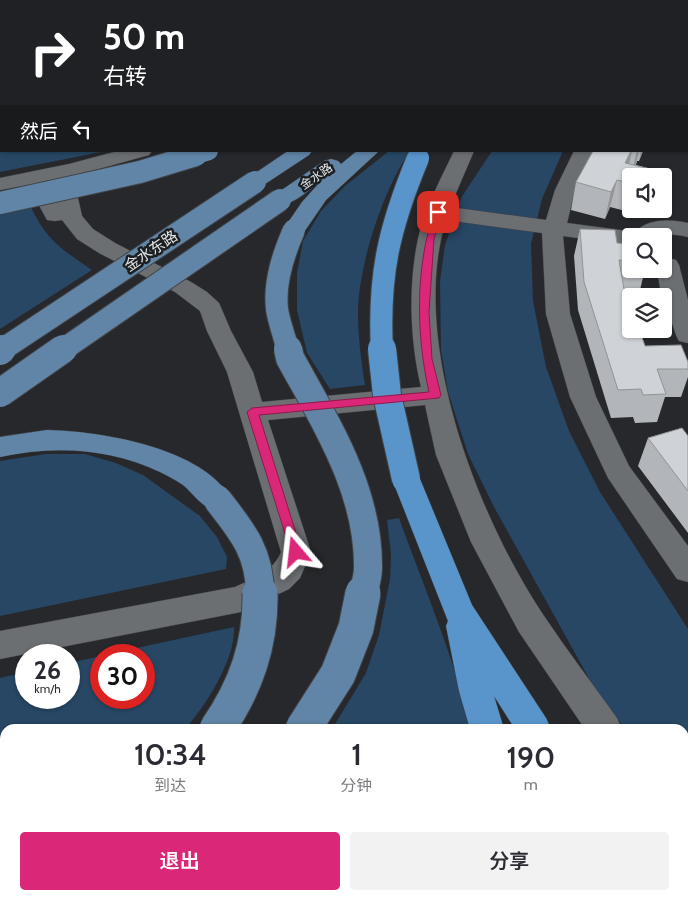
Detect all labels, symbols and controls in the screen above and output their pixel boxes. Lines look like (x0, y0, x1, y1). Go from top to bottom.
text: 50 m (103, 15, 185, 58)
icon: right (20, 20, 85, 85)
text: 右转 (103, 63, 147, 90)
icon: left (68, 115, 96, 143)
text: 然后 (20, 120, 58, 143)
street label: 金水路 (297, 160, 335, 192)
map controls (622, 168, 672, 338)
button: sound (622, 168, 672, 218)
pin (417, 191, 459, 233)
icon: arrive (424, 198, 452, 226)
street label: 金水东路 (121, 227, 181, 275)
button: search (622, 228, 672, 278)
button: layers (622, 288, 672, 338)
position arrow (269, 525, 321, 577)
speed limit sign: 30 (90, 644, 155, 709)
text: 26 (34, 655, 61, 685)
text: km/h (34, 681, 61, 696)
text: 10:34 (134, 736, 207, 773)
text: 1 (351, 736, 362, 773)
text: 190 (506, 739, 555, 776)
text: m (524, 775, 538, 794)
text: 到达 (154, 776, 186, 795)
text: 分钟 (340, 776, 372, 795)
button: 退出 (20, 832, 340, 890)
button: 分享 (350, 832, 669, 890)

